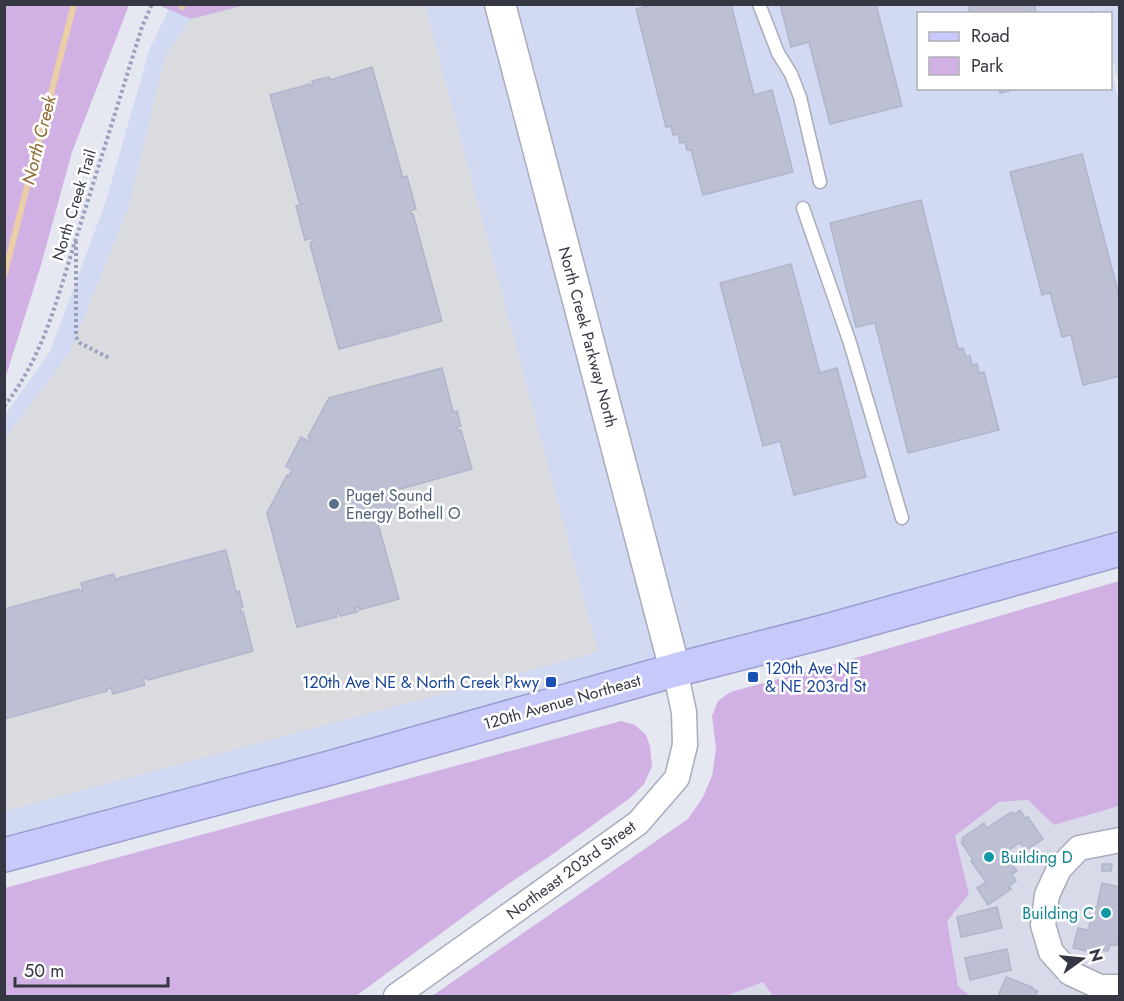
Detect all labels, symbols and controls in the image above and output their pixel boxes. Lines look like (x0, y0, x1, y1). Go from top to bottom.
legend (917, 12, 1112, 90)
text: Road (971, 23, 1010, 49)
text: Park (971, 53, 1003, 79)
water label: North Creek (15, 91, 63, 187)
street label: North Creek Trail (46, 146, 102, 264)
street label: North Creek Parkway North (553, 244, 623, 430)
place label: Puget Sound Energy Bothell O (346, 484, 461, 525)
marker: Puget Sound Energy Bothell O (327, 497, 341, 511)
place label: 120th Ave NE & NE 203rd St (765, 657, 866, 698)
street label: 120th Avenue Northeast (481, 668, 644, 735)
marker: 120th Ave NE & NE 203rd St (746, 670, 760, 684)
place label: 120th Ave NE & North Creek Pkwy (302, 671, 540, 694)
marker: 120th Ave NE & North Creek Pkwy (544, 675, 558, 689)
street label: Northeast 203rd Street (502, 815, 641, 925)
place label: Building D (1001, 846, 1073, 869)
marker: Building D (982, 850, 996, 864)
place label: Building C (1022, 902, 1094, 925)
marker: Building C (1099, 906, 1113, 920)
north arrow (1052, 929, 1112, 989)
text: N (1083, 946, 1109, 964)
scale bar (15, 950, 168, 988)
text: 50 m (24, 958, 64, 984)

